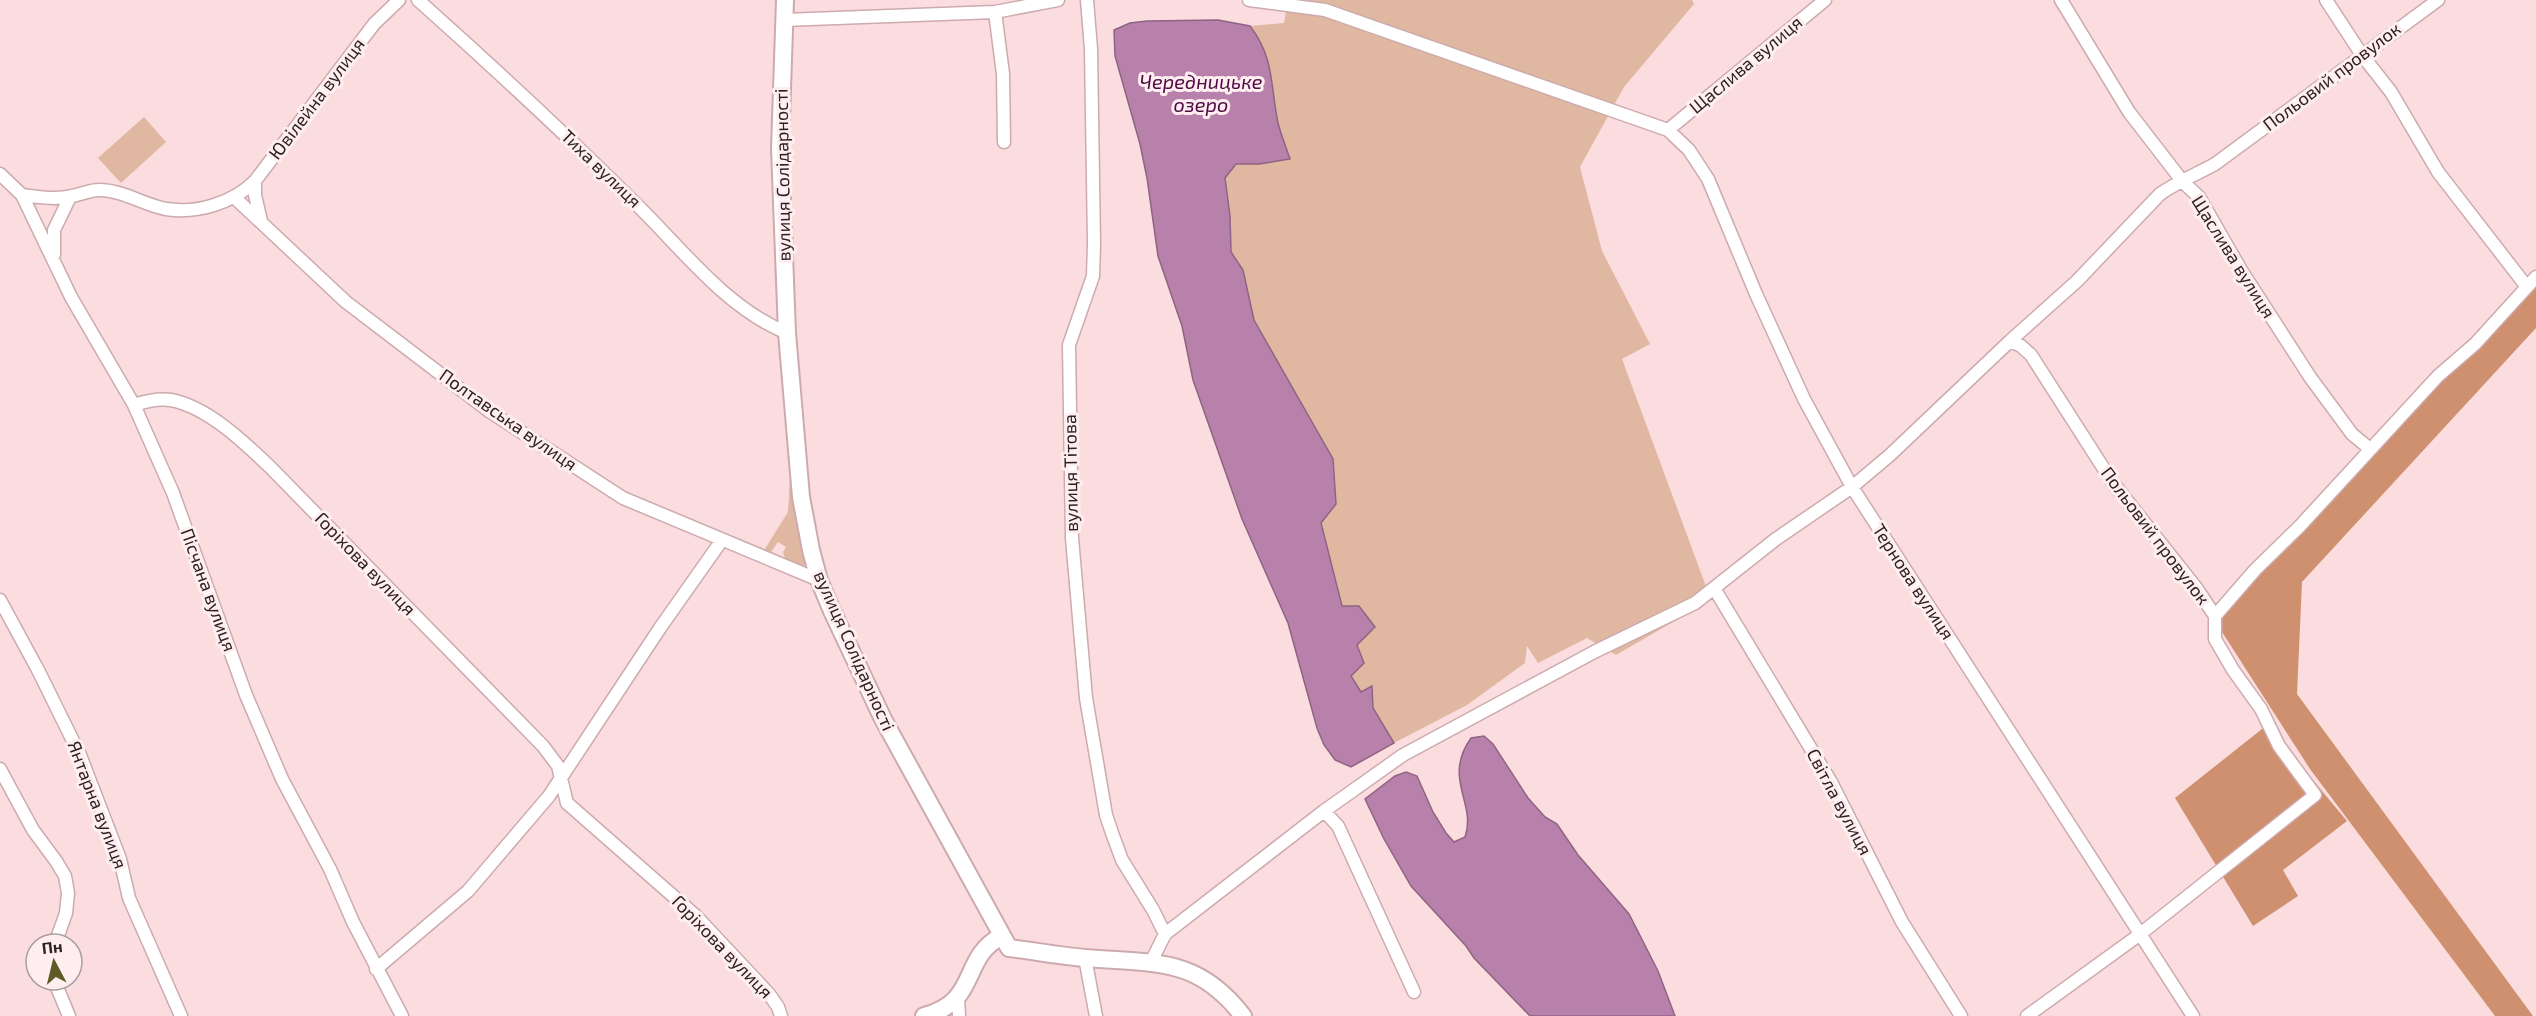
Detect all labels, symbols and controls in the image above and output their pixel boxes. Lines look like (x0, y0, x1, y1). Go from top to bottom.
street label: Щаслива вулиця (1684, 11, 1806, 118)
street label: Польовий провулок (2258, 17, 2405, 135)
street label: Ювілейна вулиця (263, 33, 369, 163)
water label: Чередницьке озеро (1139, 69, 1263, 116)
street label: вулиця Солідарності (769, 88, 795, 262)
street label: Тиха вулиця (557, 125, 646, 212)
street label: Щаслива вулиця (2187, 191, 2280, 322)
street label: Полтавська вулиця (436, 363, 582, 475)
street label: вулиця Тітова (1058, 414, 1082, 532)
street label: Польовий провулок (2097, 462, 2215, 609)
street label: Горіхова вулиця (311, 507, 421, 620)
street label: Тернова вулиця (1868, 520, 1959, 643)
street label: Пісчана вулиця (176, 525, 241, 654)
street label: вулиця Солідарності (810, 567, 900, 734)
street label: Янтарна вулиця (63, 738, 132, 872)
street label: Світла вулиця (1803, 744, 1877, 859)
street label: Горіхова вулиця (668, 890, 778, 1003)
north arrow (24, 932, 84, 992)
text: Пн (41, 936, 64, 957)

